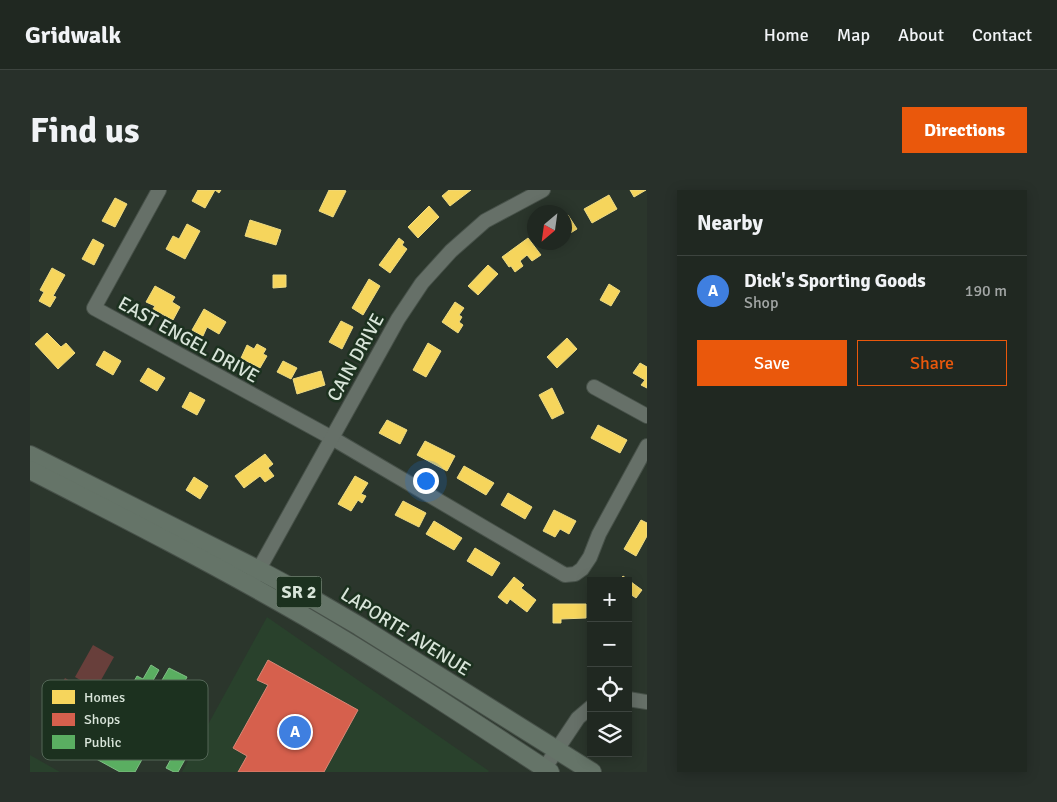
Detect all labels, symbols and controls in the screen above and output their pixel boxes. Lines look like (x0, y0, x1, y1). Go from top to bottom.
text: Gridwalk (25, 20, 121, 50)
text: Home (764, 24, 809, 46)
text: Map (837, 24, 870, 46)
text: About (898, 24, 944, 46)
text: Contact (972, 24, 1032, 46)
button: Directions (902, 107, 1027, 153)
text: Find us (30, 109, 140, 152)
north arrow (527, 205, 572, 250)
text: Nearby (697, 210, 763, 236)
text: Dick's Sporting Goods (744, 269, 926, 293)
text: A (708, 281, 718, 301)
text: 190 m (965, 281, 1007, 301)
street label: EAST ENGEL DRIVE (114, 291, 263, 389)
text: Shop (744, 293, 778, 313)
street label: CAIN DRIVE (322, 309, 390, 406)
button: Save (697, 340, 847, 386)
button: Share (857, 340, 1007, 386)
your location (413, 468, 439, 494)
road number: SR 2 (276, 577, 322, 608)
map controls (587, 577, 632, 757)
button: + (587, 577, 632, 622)
street label: LAPORTE AVENUE (336, 582, 475, 681)
button: − (587, 622, 632, 667)
button: locate (587, 667, 632, 712)
legend (42, 680, 208, 760)
text: Homes (84, 689, 125, 706)
text: Shops (84, 711, 120, 728)
button: layers (587, 712, 632, 757)
pin: A (279, 713, 311, 751)
text: Public (84, 734, 122, 751)

